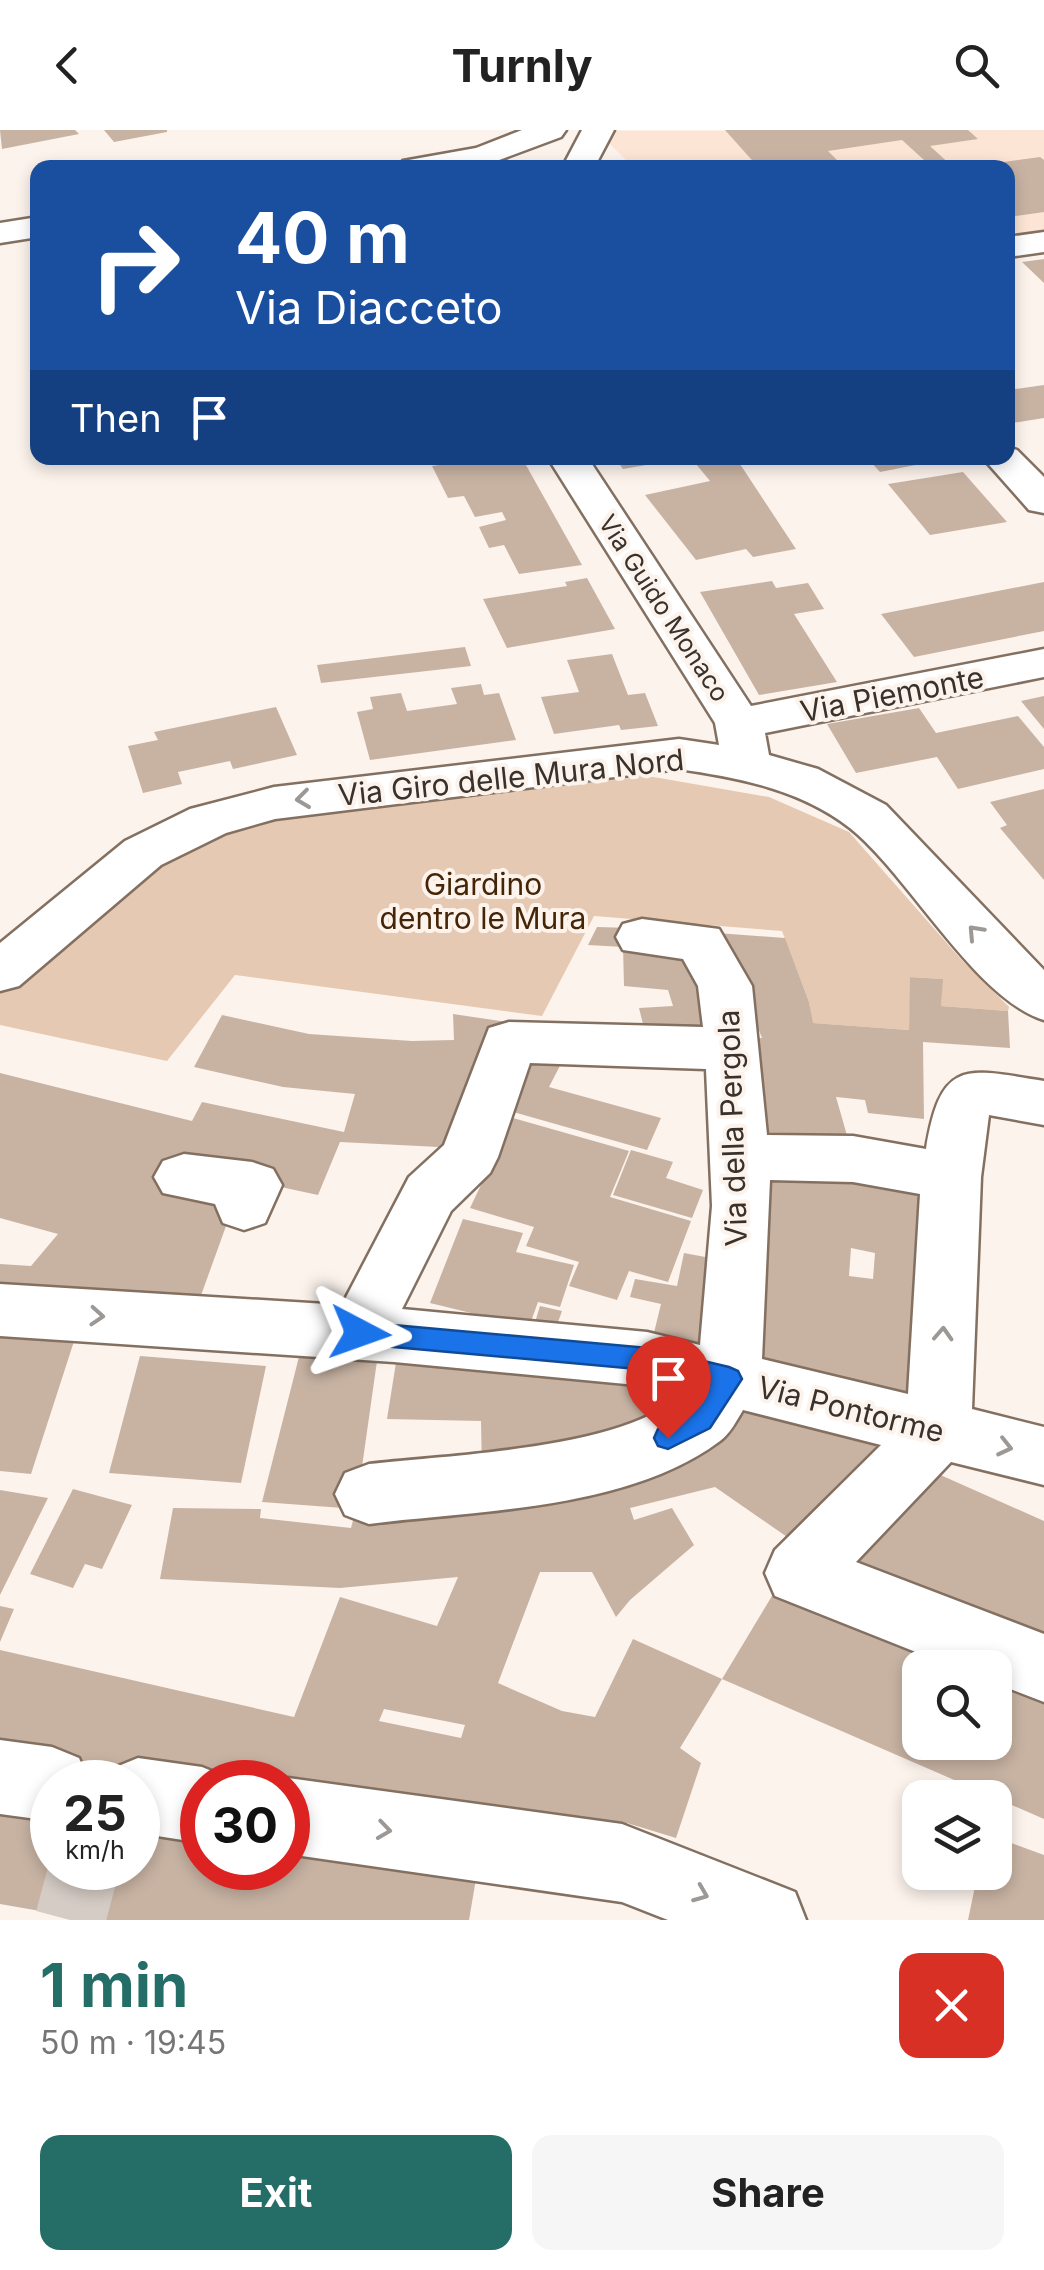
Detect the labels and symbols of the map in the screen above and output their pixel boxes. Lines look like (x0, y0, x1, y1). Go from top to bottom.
street label: Via Guido Monaco (592, 509, 736, 707)
street label: Via Piemonte (797, 659, 987, 729)
street label: Via Giro delle Mura Nord (336, 741, 686, 813)
one-way arrow (294, 788, 310, 809)
park label: Giardino dentro le Mura (380, 866, 586, 936)
one-way arrow (969, 925, 987, 944)
street label: Via della Pergola (710, 1009, 754, 1247)
position arrow (308, 1281, 412, 1385)
one-way arrow (90, 1305, 106, 1326)
one-way arrow (932, 1325, 953, 1341)
pin (626, 1336, 711, 1439)
street label: Via Pontorme (754, 1368, 948, 1450)
one-way arrow (996, 1435, 1013, 1456)
speed limit sign: 30 (180, 1760, 310, 1890)
one-way arrow (376, 1818, 392, 1839)
one-way arrow (691, 1882, 709, 1902)

